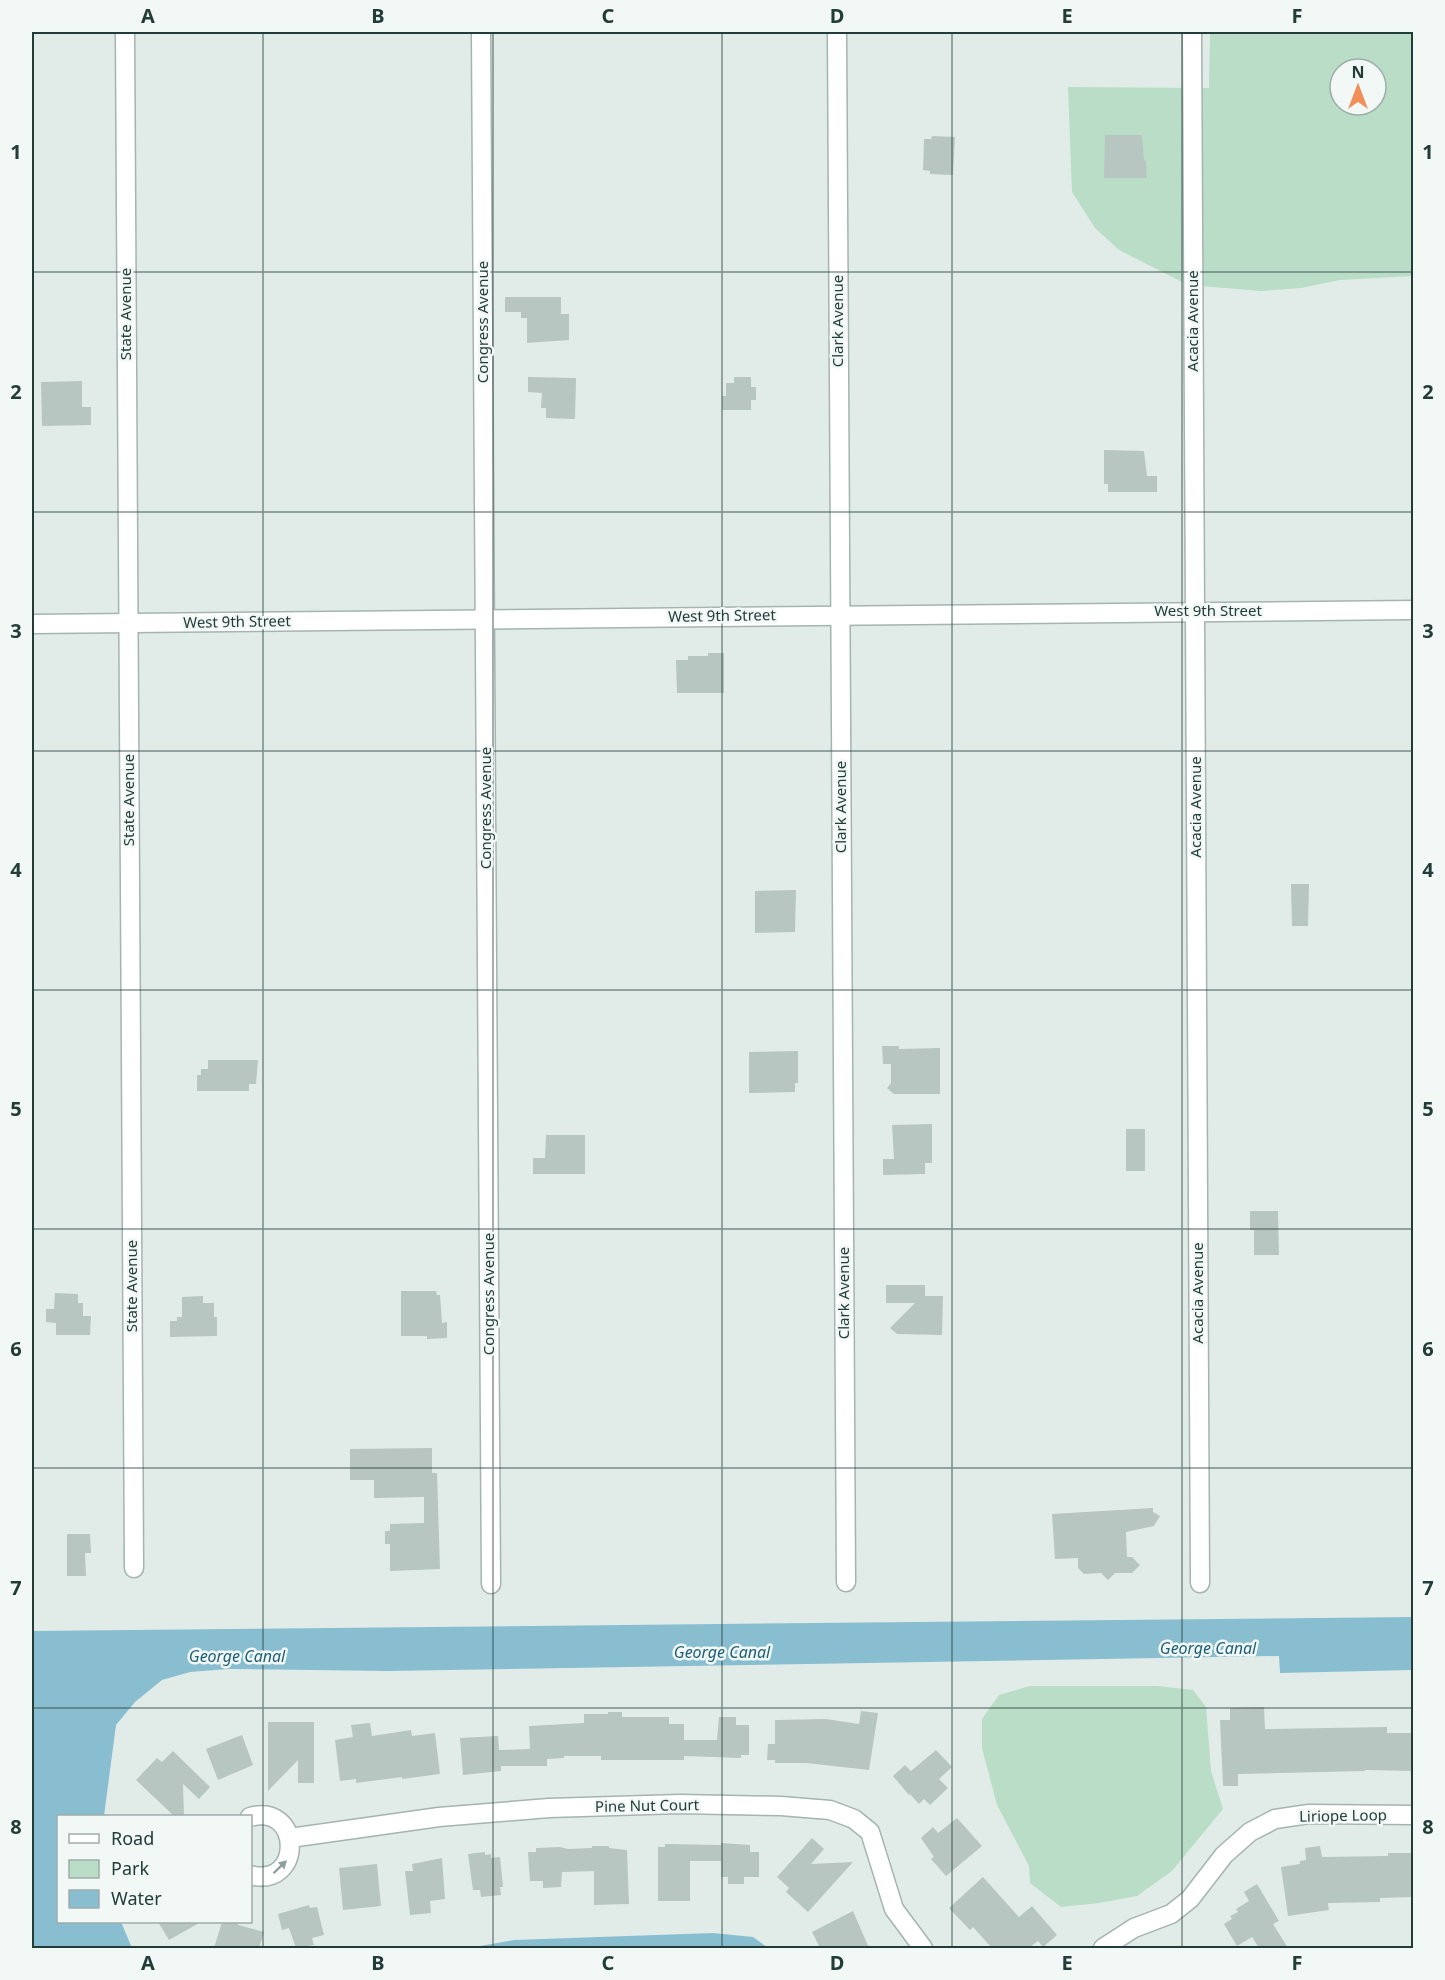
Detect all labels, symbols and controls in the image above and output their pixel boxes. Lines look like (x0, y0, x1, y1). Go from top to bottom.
text: A (141, 2, 155, 29)
text: B (371, 2, 385, 29)
text: C (602, 2, 615, 29)
text: D (830, 2, 844, 29)
text: E (1061, 2, 1073, 29)
text: F (1292, 2, 1302, 29)
north arrow (1328, 57, 1388, 117)
text: N (1351, 61, 1365, 83)
text: 1 (10, 138, 22, 165)
text: 1 (1422, 138, 1434, 165)
street label: Congress Avenue (472, 261, 492, 383)
street label: State Avenue (115, 268, 135, 360)
street label: Acacia Avenue (1182, 270, 1202, 372)
street label: Clark Avenue (827, 275, 847, 367)
text: 2 (10, 378, 22, 405)
text: 2 (1422, 378, 1434, 405)
street label: West 9th Street (1154, 600, 1262, 620)
street label: West 9th Street (668, 604, 777, 626)
street label: West 9th Street (183, 610, 292, 632)
text: 3 (10, 617, 22, 644)
text: 3 (1422, 617, 1434, 644)
street label: Congress Avenue (475, 747, 495, 869)
street label: State Avenue (118, 754, 138, 846)
street label: Acacia Avenue (1185, 756, 1205, 858)
street label: Clark Avenue (830, 761, 850, 853)
text: 4 (10, 856, 22, 883)
text: 4 (1422, 856, 1434, 883)
text: 5 (10, 1095, 22, 1122)
text: 5 (1422, 1095, 1434, 1122)
street label: Congress Avenue (478, 1233, 498, 1355)
street label: State Avenue (121, 1240, 141, 1332)
street label: Acacia Avenue (1187, 1242, 1207, 1344)
street label: Clark Avenue (833, 1247, 853, 1339)
text: 6 (10, 1335, 22, 1362)
text: 6 (1422, 1335, 1434, 1362)
text: 7 (10, 1574, 22, 1601)
text: 7 (1422, 1574, 1434, 1601)
water label: George Canal (1160, 1637, 1257, 1659)
water label: George Canal (674, 1641, 771, 1663)
water label: George Canal (189, 1645, 286, 1667)
street label: Pine Nut Court (595, 1794, 700, 1816)
street label: Liriope Loop (1299, 1804, 1387, 1826)
text: 8 (10, 1813, 22, 1840)
text: 8 (1422, 1813, 1434, 1840)
legend (57, 1815, 252, 1923)
text: Road (111, 1826, 154, 1850)
text: Park (111, 1856, 149, 1880)
one-way arrow (273, 1860, 287, 1874)
text: Water (111, 1886, 162, 1910)
text: A (141, 1949, 155, 1976)
text: B (371, 1949, 385, 1976)
text: C (602, 1949, 615, 1976)
text: D (830, 1949, 844, 1976)
text: E (1061, 1949, 1073, 1976)
text: F (1292, 1949, 1302, 1976)

